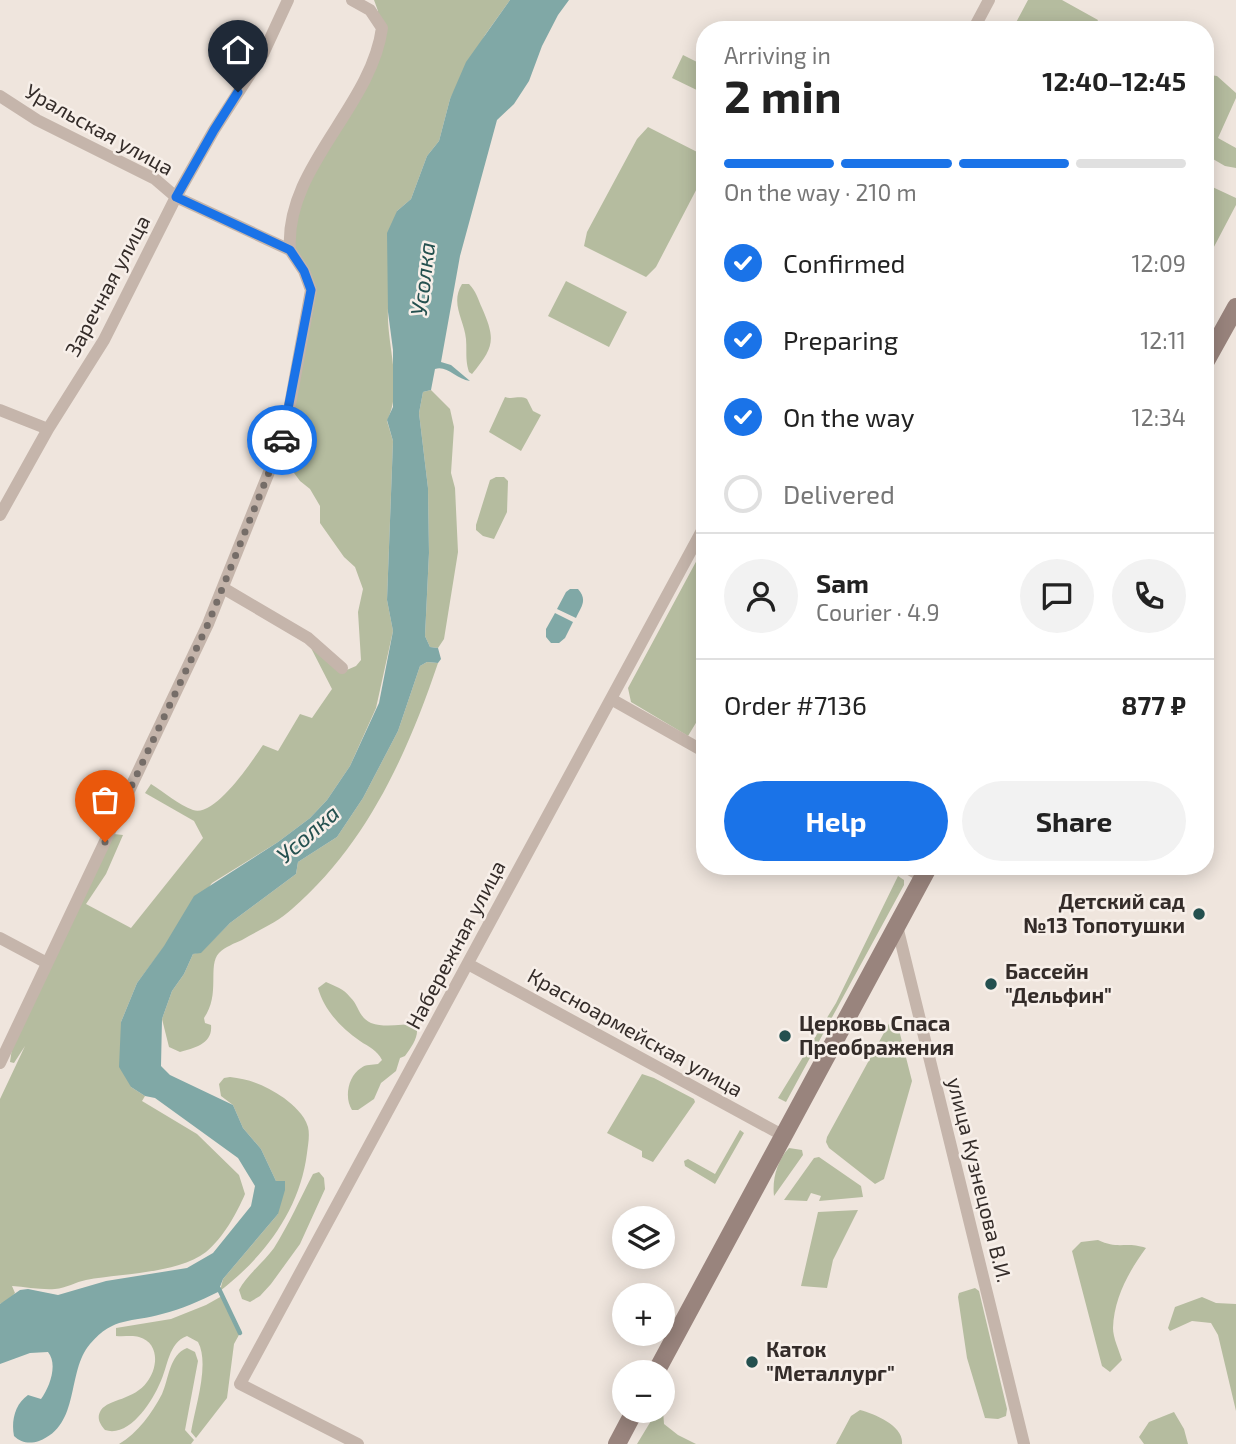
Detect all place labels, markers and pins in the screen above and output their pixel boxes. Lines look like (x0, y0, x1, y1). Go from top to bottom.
pin (208, 20, 268, 92)
pin (75, 770, 135, 842)
place label: Детский сад №13 Топотушки (1023, 888, 1185, 937)
marker: Детский сад №13 Топотушки (1191, 906, 1207, 922)
place label: Бассейн "Дельфин" (1005, 958, 1112, 1007)
marker: Бассейн "Дельфин" (983, 976, 999, 992)
place label: Церковь Спаса Преображения (799, 1010, 954, 1059)
marker: Церковь Спаса Преображения (777, 1028, 793, 1044)
place label: Каток "Металлург" (766, 1336, 895, 1385)
marker: Каток "Металлург" (744, 1354, 760, 1370)

